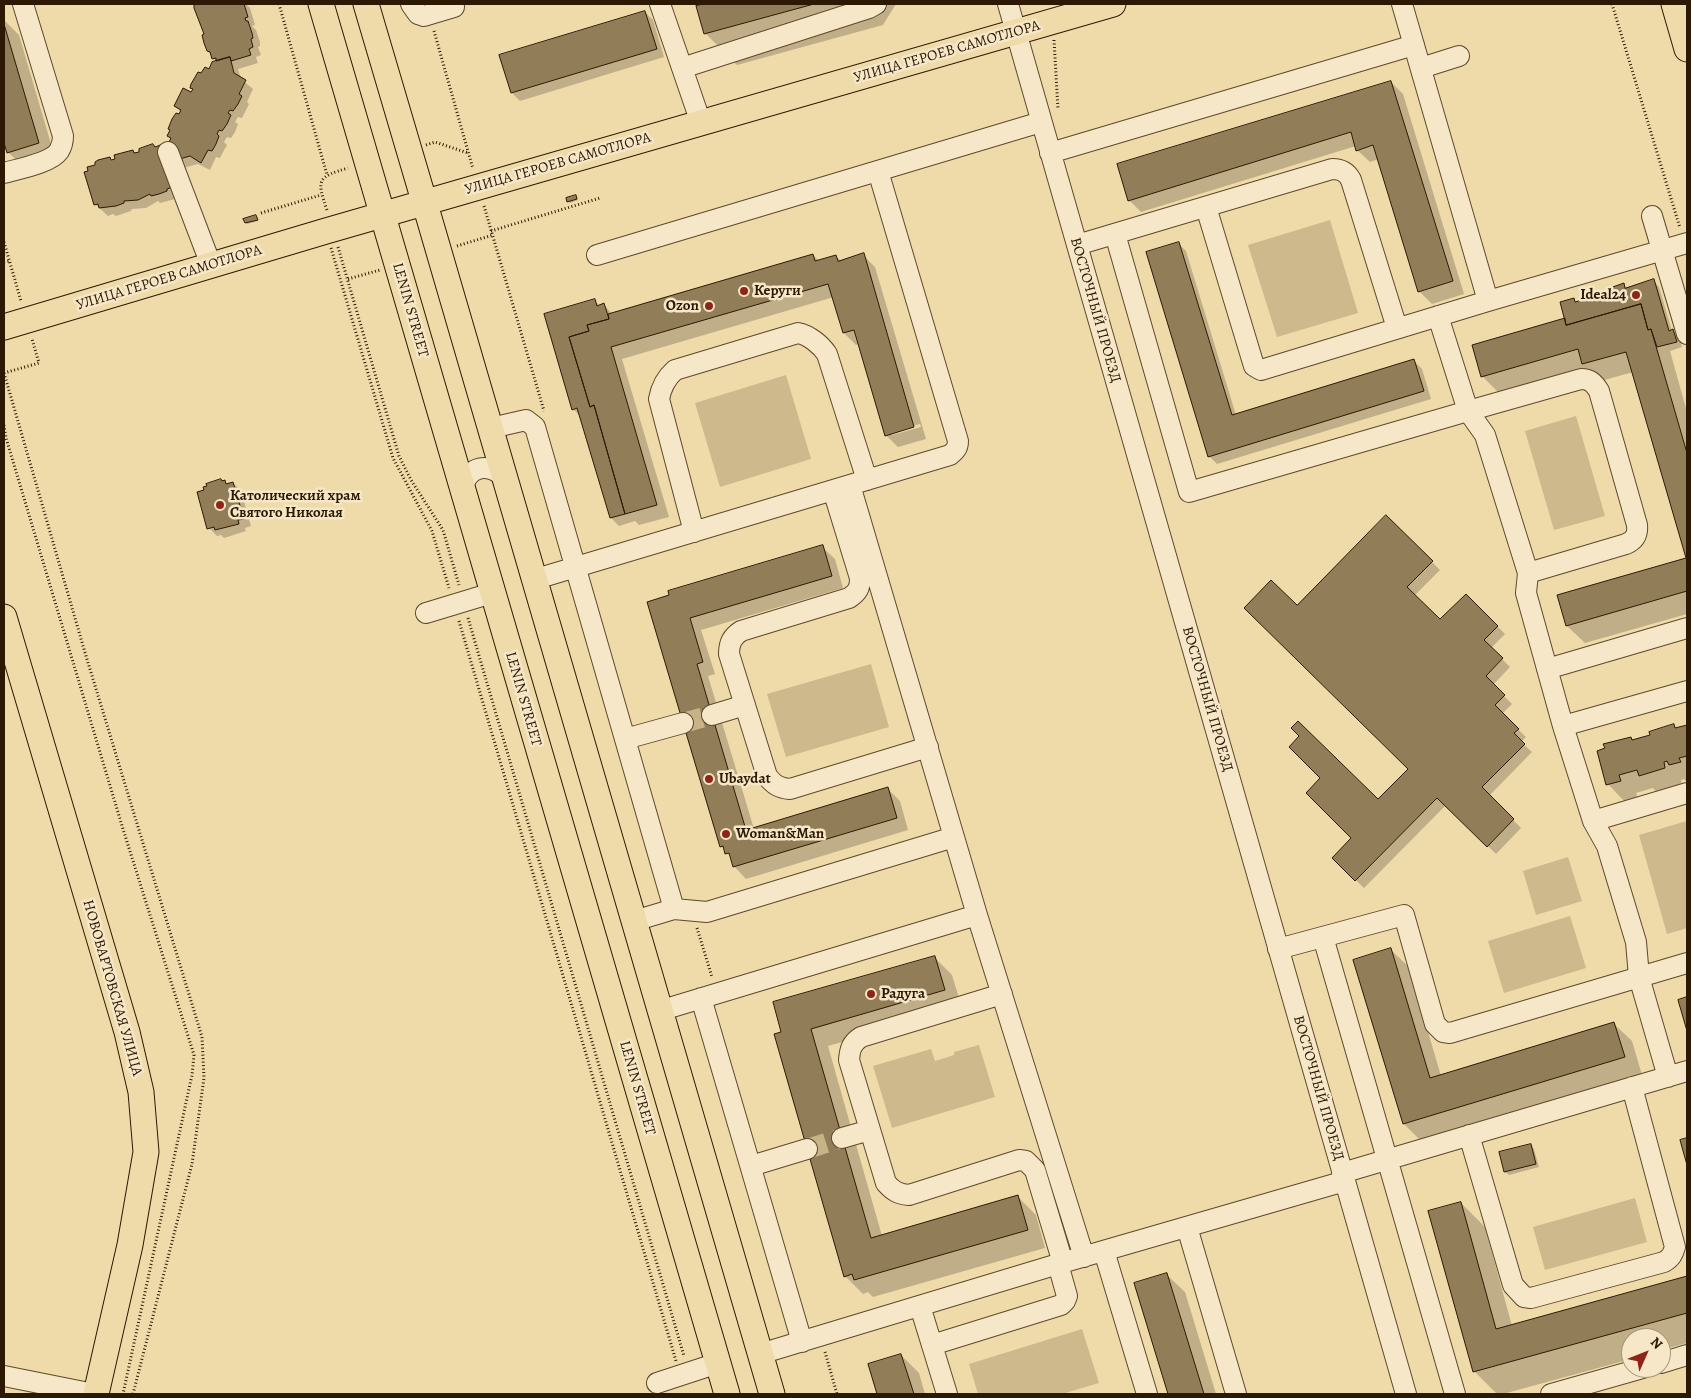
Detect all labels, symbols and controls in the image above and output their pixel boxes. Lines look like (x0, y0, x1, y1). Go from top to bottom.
street label: УЛИЦА ГЕРОЕВ САМОТЛОРА (852, 17, 1042, 87)
street label: УЛИЦА ГЕРОЕВ САМОТЛОРА (463, 129, 653, 199)
street label: ВОСТОЧНЫЙ ПРОЕЗД (1066, 235, 1124, 385)
street label: УЛИЦА ГЕРОЕВ САМОТЛОРА (74, 241, 264, 315)
street label: LENIN STREET (388, 261, 432, 359)
place label: Керуги (754, 282, 801, 300)
marker: Керуги (738, 285, 750, 297)
place label: Ideal24 (1580, 286, 1626, 304)
marker: Ideal24 (1630, 289, 1642, 301)
place label: Ozon (666, 297, 699, 315)
marker: Ozon (703, 300, 715, 312)
place label: Католический храм Святого Николая (230, 487, 361, 522)
marker: Католический храм Святого Николая (214, 499, 226, 511)
street label: ВОСТОЧНЫЙ ПРОЕЗД (1178, 624, 1236, 774)
street label: LENIN STREET (501, 650, 545, 748)
place label: Ubaydat (719, 770, 771, 788)
marker: Ubaydat (703, 773, 715, 785)
place label: Woman&Man (736, 825, 824, 843)
marker: Woman&Man (720, 828, 732, 840)
street label: НОВОВАРТОВСКАЯ УЛИЦА (78, 898, 146, 1078)
place label: Радуга (881, 985, 925, 1003)
marker: Радуга (865, 988, 877, 1000)
street label: ВОСТОЧНЫЙ ПРОЕЗД (1289, 1013, 1347, 1163)
street label: LENIN STREET (615, 1039, 659, 1137)
north arrow (1621, 1328, 1671, 1378)
text: N (1646, 1333, 1667, 1353)

